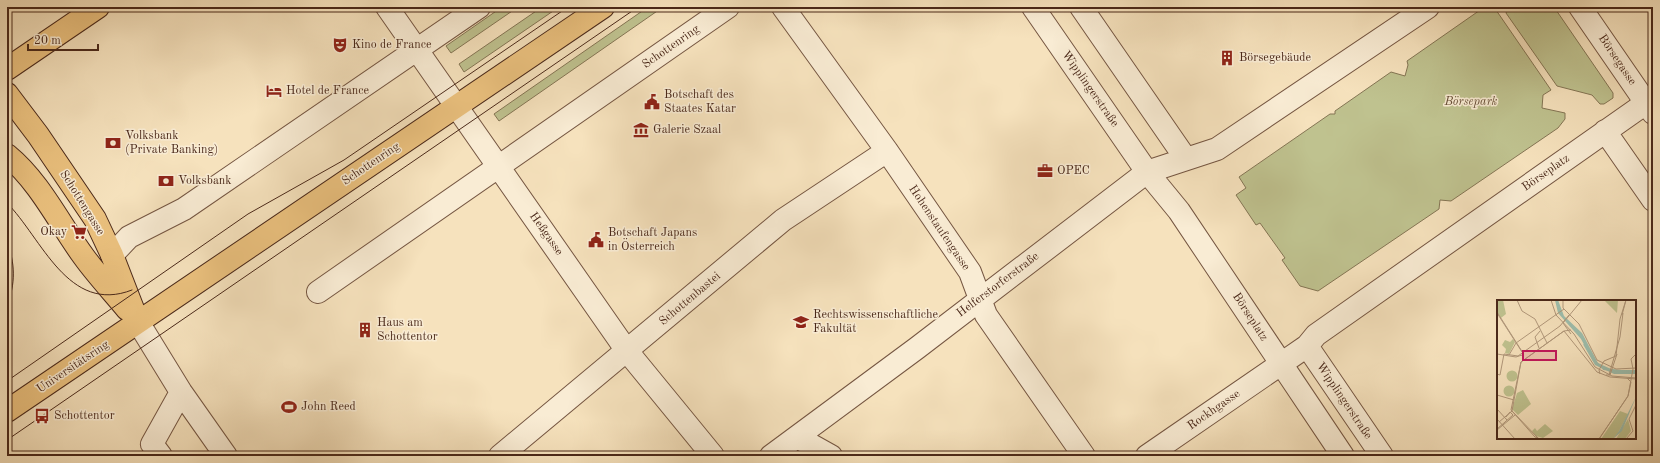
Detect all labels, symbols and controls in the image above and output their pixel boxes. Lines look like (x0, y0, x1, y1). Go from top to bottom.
street label: Schottenring (640, 23, 702, 71)
scale bar (28, 26, 98, 52)
street label: Börsegasse (1596, 33, 1639, 88)
text: 20 m (34, 35, 61, 47)
theatre icon: Kino de France (331, 36, 349, 54)
place label: Kino de France (352, 39, 432, 51)
street label: Wipplingerstraße (1059, 49, 1121, 130)
building icon: Börsegebäude (1218, 49, 1236, 67)
place label: Börsegebäude (1239, 52, 1312, 64)
hotel icon: Hotel de France (265, 82, 283, 100)
place label: Hotel de France (286, 85, 370, 97)
place label: Botschaft des Staates Katar (664, 89, 736, 115)
public building icon: Botschaft des Staates Katar (643, 93, 661, 111)
park label: Börsepark (1444, 95, 1498, 108)
museum icon: Galerie Szaal (632, 121, 650, 139)
place label: Galerie Szaal (653, 124, 721, 136)
place label: Volksbank (Private Banking) (125, 130, 218, 156)
bank icon: Volksbank (Private Banking) (104, 134, 122, 152)
street label: Schottenring (340, 140, 402, 188)
street label: Börseplatz (1520, 152, 1572, 194)
office icon: OPEC (1036, 162, 1054, 180)
place label: OPEC (1057, 165, 1090, 177)
street label: Schottengasse (57, 168, 107, 238)
bank icon: Volksbank (157, 172, 175, 190)
place label: Volksbank (178, 175, 232, 187)
street label: Hohenstaufengasse (906, 183, 972, 273)
street label: Heßgasse (527, 210, 565, 258)
supermarket icon: Okay (70, 223, 88, 241)
place label: Okay (40, 226, 68, 238)
place label: Botschaft Japans in Österreich (608, 227, 697, 253)
public building icon: Botschaft Japans in Österreich (587, 231, 605, 249)
street label: Helferstorferstraße (955, 250, 1042, 320)
street label: Schottenbastei (657, 270, 723, 328)
street label: Börseplatz (1230, 291, 1270, 343)
inset map (1497, 300, 1636, 439)
place label: Rechtswissenschaftliche Fakultät (813, 309, 939, 335)
school or university icon: Rechtswissenschaftliche Fakultät (792, 313, 810, 331)
place label: Haus am Schottentor (377, 317, 438, 343)
building icon: Haus am Schottentor (356, 321, 374, 339)
street label: Universitätsring (35, 338, 112, 396)
street label: Wipplingerstraße (1314, 360, 1374, 442)
street label: Rockhgasse (1186, 387, 1243, 432)
sports icon: John Reed (280, 398, 298, 416)
place label: John Reed (301, 401, 356, 413)
bus stop icon: Schottentor (33, 407, 51, 425)
place label: Schottentor (54, 410, 115, 422)

